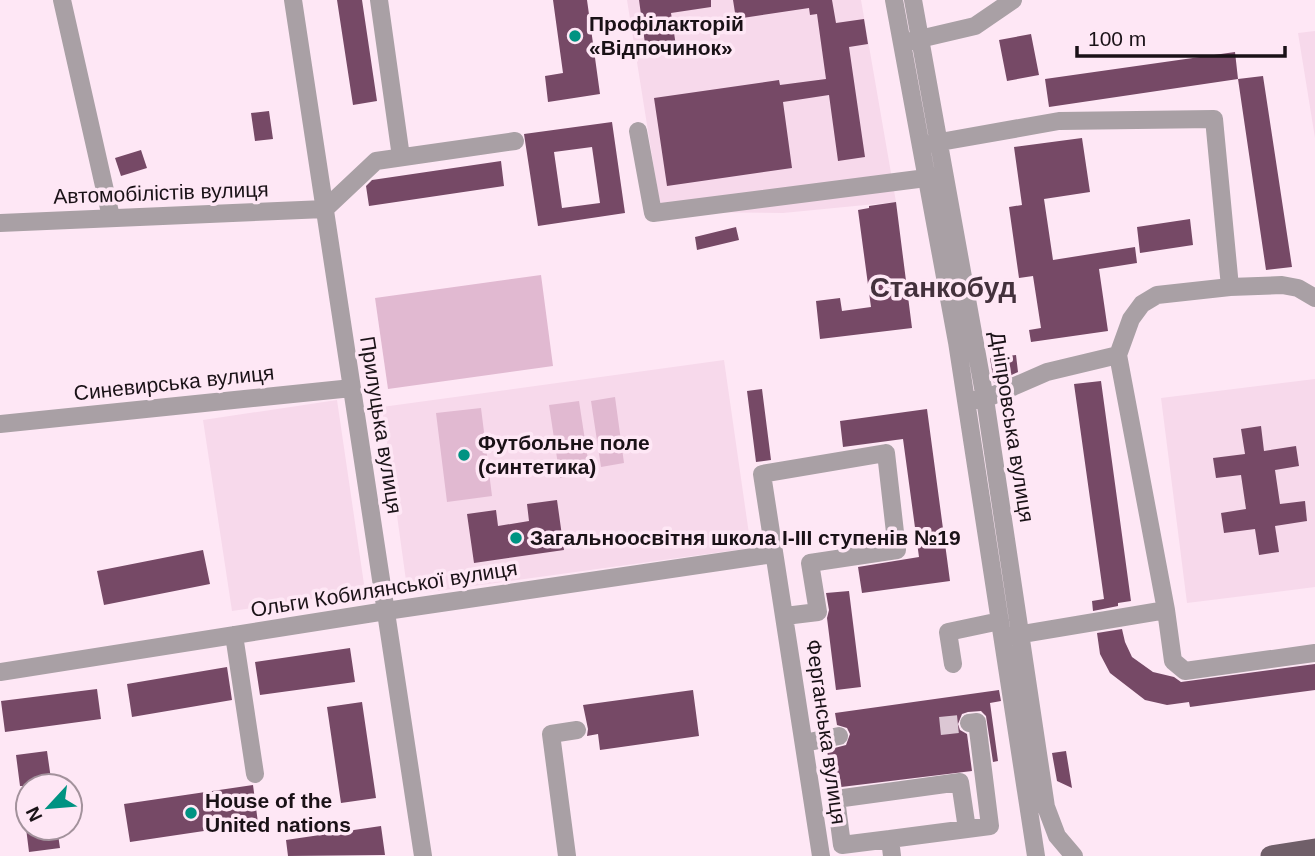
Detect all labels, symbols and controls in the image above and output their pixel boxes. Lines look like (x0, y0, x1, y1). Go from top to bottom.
place label: Профілакторій «Відпочинок» (589, 12, 744, 59)
scale bar (1077, 14, 1285, 58)
text: 100 m (1088, 27, 1146, 50)
marker: Профілакторій «Відпочинок» (567, 28, 583, 44)
street label: Автомобілістів вулиця (53, 177, 269, 208)
district label: Станкобуд (870, 272, 1017, 303)
street label: Дніпровська вулиця (986, 330, 1039, 524)
street label: Прилуцька вулиця (356, 334, 407, 515)
street label: Синевирська вулиця (73, 361, 275, 404)
place label: Футбольне поле (синтетика) (478, 431, 650, 478)
marker: Футбольне поле (синтетика) (456, 447, 472, 463)
place label: Загальноосвітня школа І-ІІІ ступенів №19 (530, 526, 961, 549)
marker: Загальноосвітня школа І-ІІІ ступенів №19 (508, 530, 524, 546)
street label: Ольги Кобилянської вулиця (249, 556, 519, 621)
street label: Ферганська вулиця (802, 638, 851, 826)
north arrow (14, 772, 84, 842)
place label: House of the United nations (205, 789, 351, 836)
text: N (22, 803, 47, 825)
marker: House of the United nations (183, 805, 199, 821)

